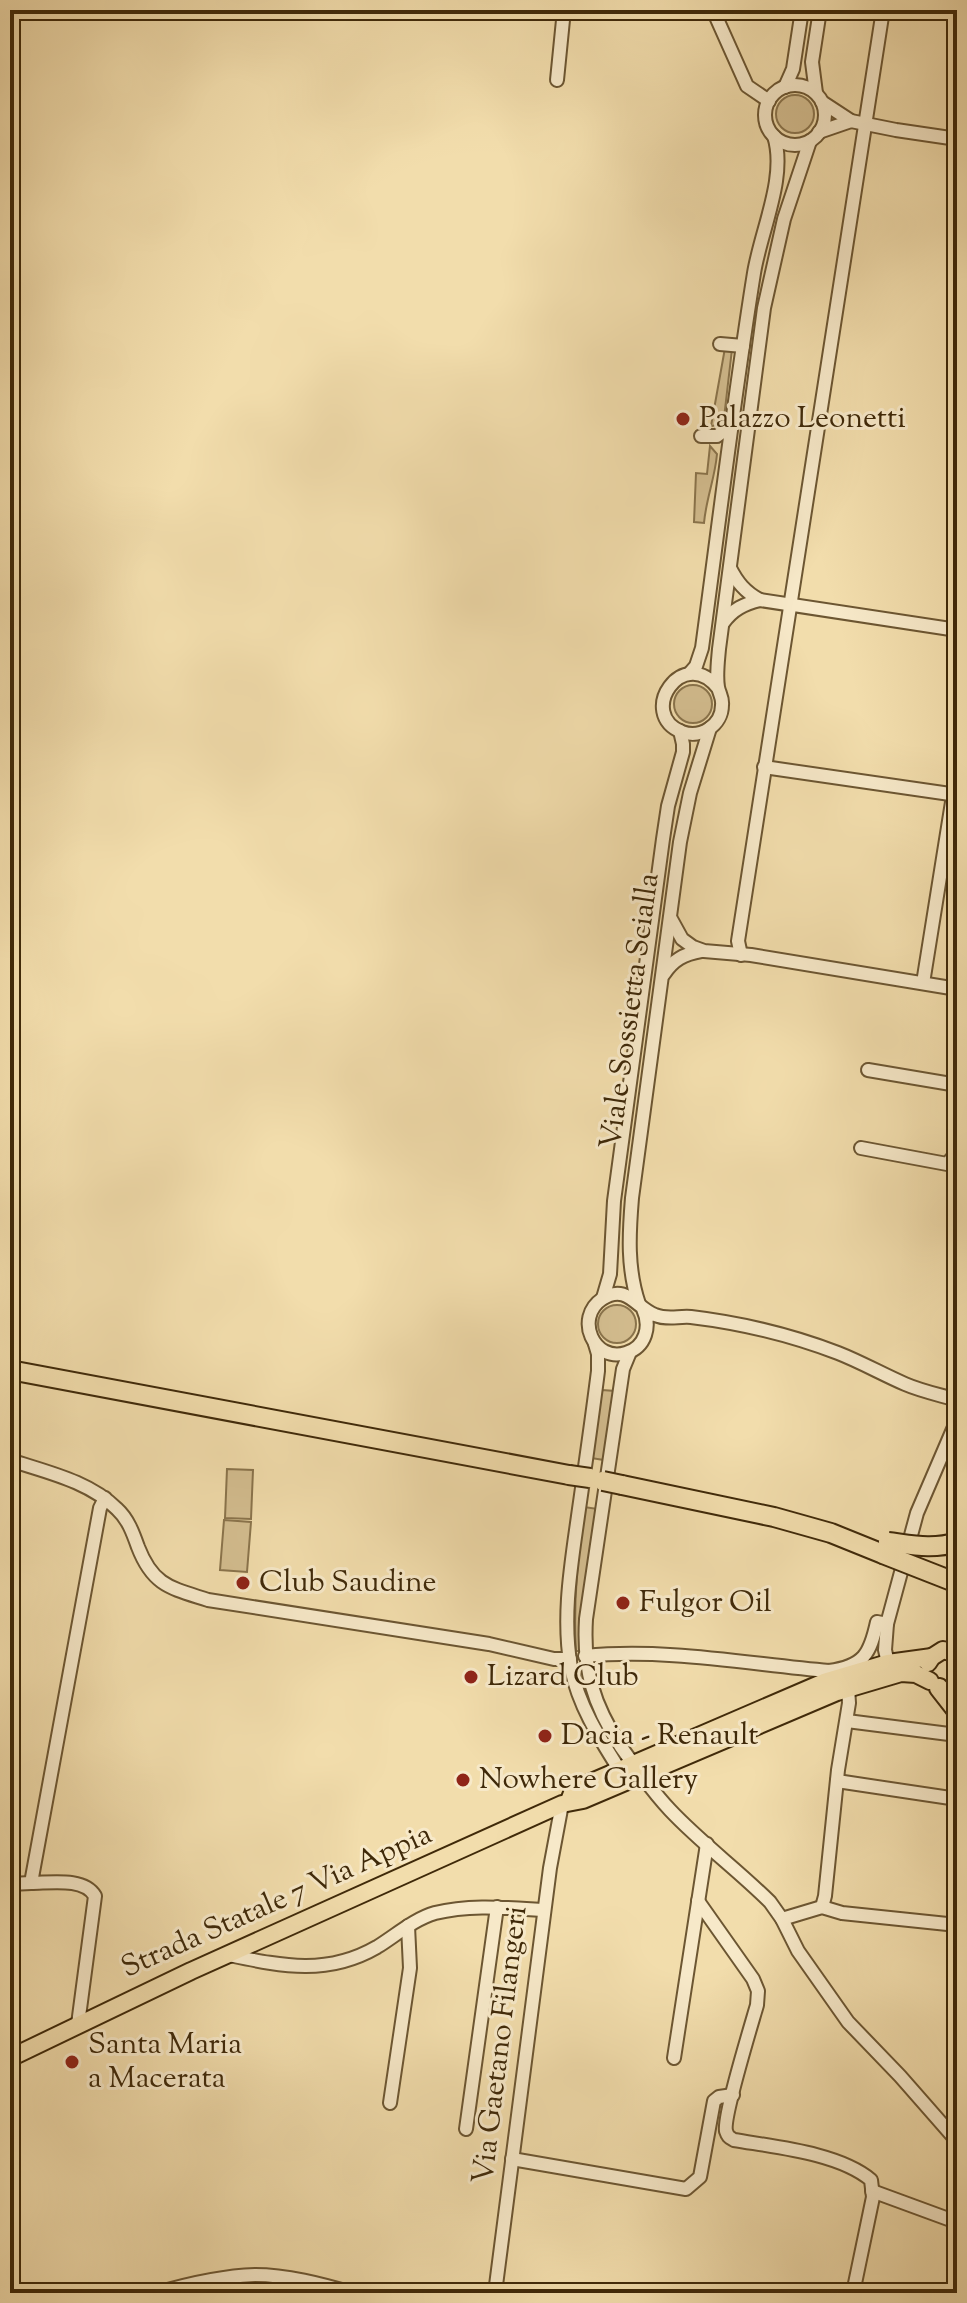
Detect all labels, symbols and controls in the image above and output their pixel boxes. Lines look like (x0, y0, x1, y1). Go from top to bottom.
place label: Palazzo Leonetti (699, 398, 906, 441)
marker: Palazzo Leonetti (674, 410, 692, 428)
street label: Viale Sossietta Scialla (590, 870, 672, 1152)
place label: Club Saudine (259, 1562, 437, 1605)
marker: Club Saudine (234, 1574, 252, 1592)
place label: Fulgor Oil (639, 1582, 772, 1625)
marker: Fulgor Oil (614, 1594, 632, 1612)
place label: Lizard Club (487, 1656, 639, 1699)
marker: Lizard Club (462, 1668, 480, 1686)
place label: Dacia - Renault (561, 1715, 758, 1758)
marker: Dacia - Renault (536, 1727, 554, 1745)
place label: Nowhere Gallery (479, 1759, 698, 1802)
marker: Nowhere Gallery (454, 1771, 472, 1789)
street label: Strada Statale 7 Via Appia (115, 1814, 439, 1990)
street label: Via Gaetano Filangeri (463, 1904, 539, 2186)
place label: Santa Maria a Macerata (88, 2024, 242, 2101)
marker: Santa Maria a Macerata (63, 2053, 81, 2071)

